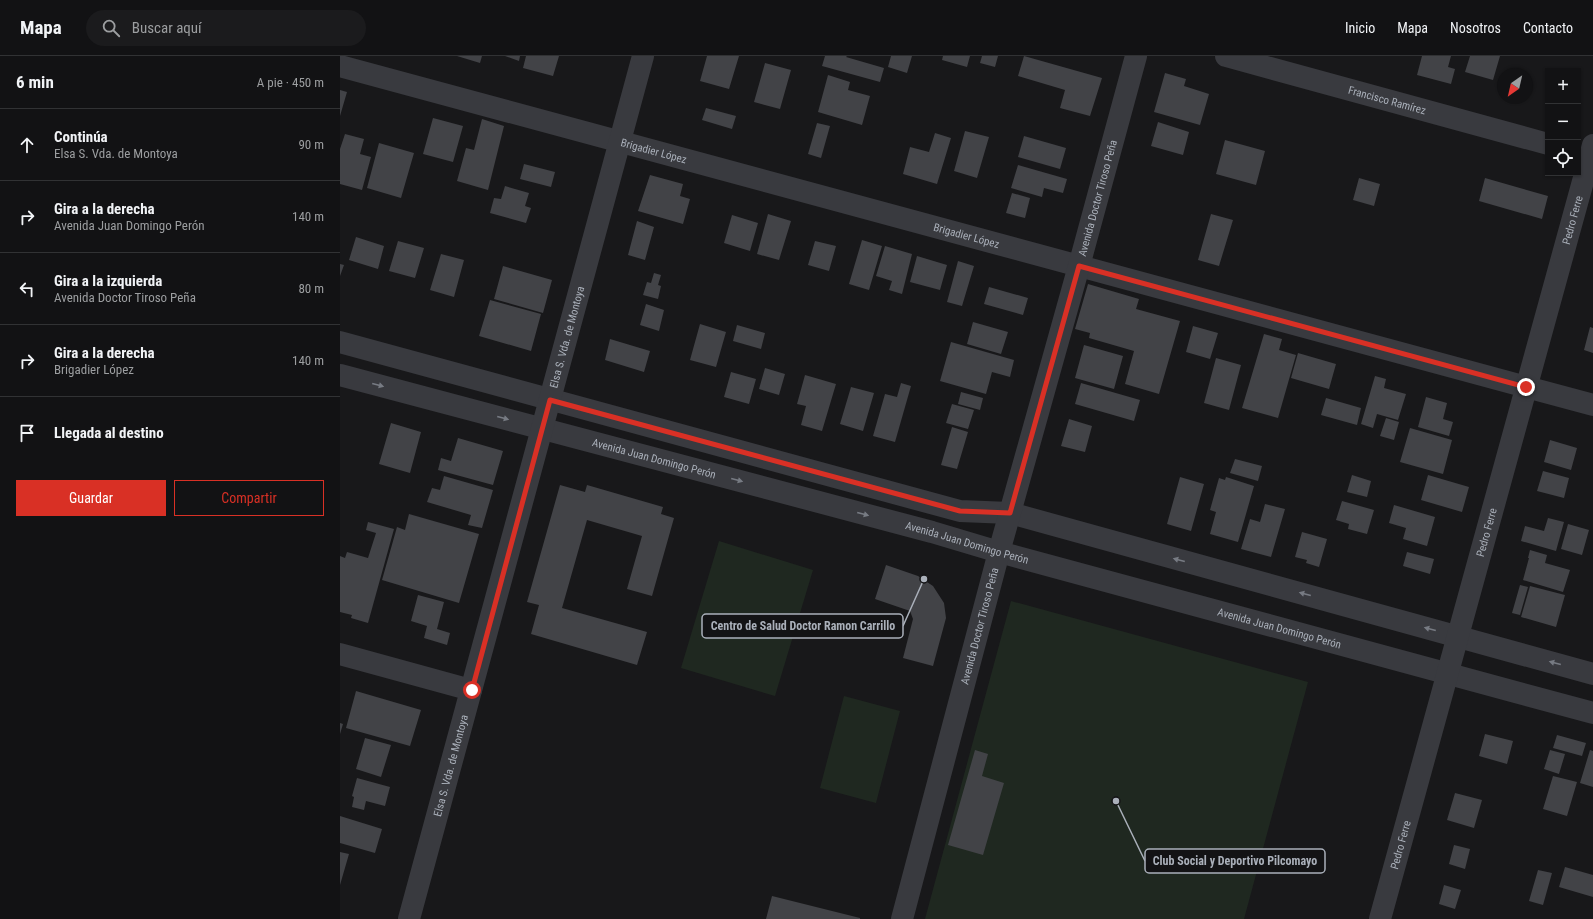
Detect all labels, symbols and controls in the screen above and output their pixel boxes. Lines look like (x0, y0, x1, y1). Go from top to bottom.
search box (86, 10, 366, 46)
text: Mapa (20, 16, 62, 39)
icon: search (100, 17, 122, 39)
text: Buscar aquí (132, 19, 202, 37)
text: Inicio (1345, 20, 1375, 36)
text: Mapa (1397, 20, 1428, 36)
text: Nosotros (1450, 20, 1501, 36)
text: Contacto (1523, 20, 1573, 36)
north arrow (1497, 68, 1533, 104)
map controls (1545, 68, 1581, 176)
button: + (1545, 68, 1581, 104)
text: 6 min (16, 72, 54, 92)
text: A pie · 450 m (257, 75, 324, 90)
street label: Francisco Ramírez (1347, 84, 1427, 117)
button: − (1545, 104, 1581, 140)
text: Continúa (54, 128, 108, 146)
icon: ahead (16, 134, 38, 156)
street label: Brigadier López (619, 136, 688, 167)
text: 90 m (298, 137, 324, 152)
street label: Avenida Doctor Tiroso Peña (1076, 138, 1120, 258)
button: locate (1545, 140, 1581, 176)
text: Elsa S. Vda. de Montoya (54, 146, 178, 161)
street label: Pedro Ferre (1560, 194, 1586, 246)
text: Gira a la derecha (54, 200, 155, 218)
icon: right (16, 206, 38, 228)
text: 140 m (292, 209, 324, 224)
text: Avenida Juan Domingo Perón (54, 218, 205, 233)
street label: Brigadier López (932, 221, 1001, 251)
text: Gira a la izquierda (54, 272, 162, 290)
icon: left (16, 278, 38, 300)
text: 80 m (298, 281, 324, 296)
street label: Elsa S. Vda. de Montoya (547, 285, 587, 389)
text: Avenida Doctor Tiroso Peña (54, 290, 196, 305)
text: Gira a la derecha (54, 344, 155, 362)
icon: right (16, 350, 38, 372)
text: 140 m (292, 353, 324, 368)
text: Brigadier López (54, 362, 134, 377)
route end (1517, 378, 1535, 396)
one-way arrow (372, 382, 384, 388)
one-way arrow (498, 415, 510, 421)
icon: arrive (16, 422, 38, 444)
text: Llegada al destino (54, 424, 164, 442)
street label: Avenida Juan Domingo Perón (591, 436, 717, 481)
one-way arrow (731, 477, 743, 483)
button: Guardar (16, 480, 166, 516)
button: Compartir (174, 480, 324, 516)
street label: Pedro Ferre (1474, 507, 1500, 558)
one-way arrow (857, 511, 869, 517)
street label: Avenida Juan Domingo Perón (904, 519, 1030, 567)
one-way arrow (1173, 557, 1185, 563)
street label: Avenida Doctor Tiroso Peña (958, 566, 1002, 686)
one-way arrow (1298, 591, 1310, 597)
street label: Avenida Juan Domingo Perón (1216, 606, 1343, 651)
callout: Centro de Salud Doctor Ramon Carrillo (702, 614, 903, 638)
text: Centro de Salud Doctor Ramon Carrillo (711, 619, 895, 633)
one-way arrow (1424, 626, 1436, 632)
one-way arrow (1549, 660, 1561, 666)
route start (463, 681, 481, 699)
street label: Elsa S. Vda. de Montoya (431, 713, 471, 818)
street label: Pedro Ferre (1388, 819, 1414, 871)
callout: Club Social y Deportivo Pilcomayo (1145, 849, 1325, 873)
text: Club Social y Deportivo Pilcomayo (1153, 854, 1317, 868)

